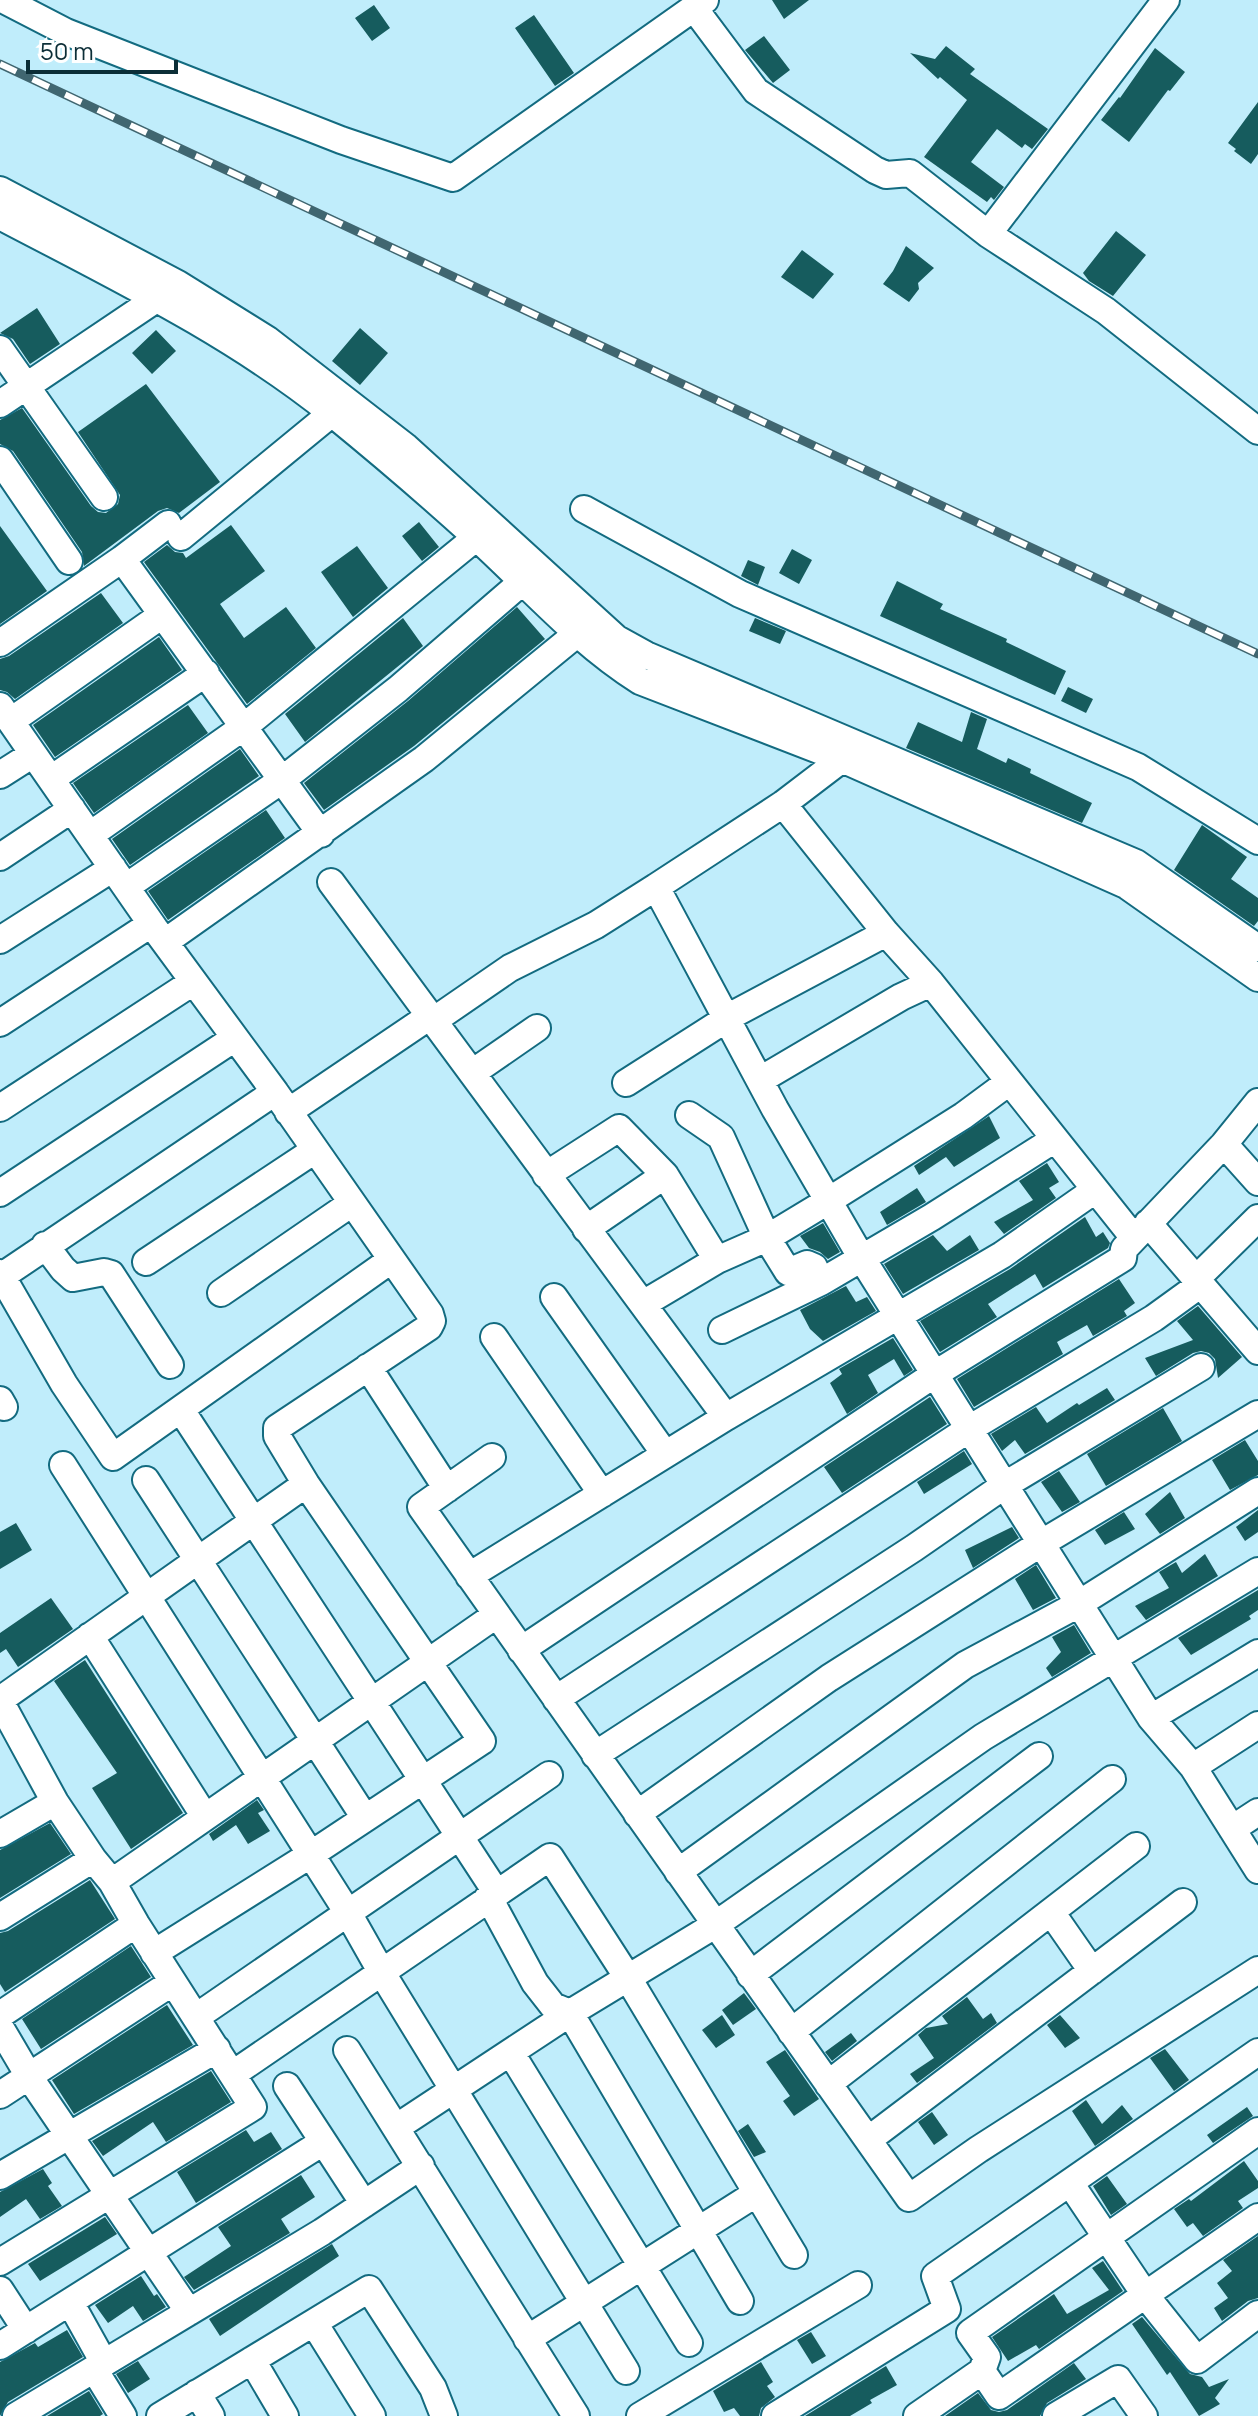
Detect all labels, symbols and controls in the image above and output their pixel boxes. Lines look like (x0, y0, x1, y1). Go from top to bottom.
scale bar (28, 24, 176, 74)
text: 50 m (40, 34, 94, 67)

